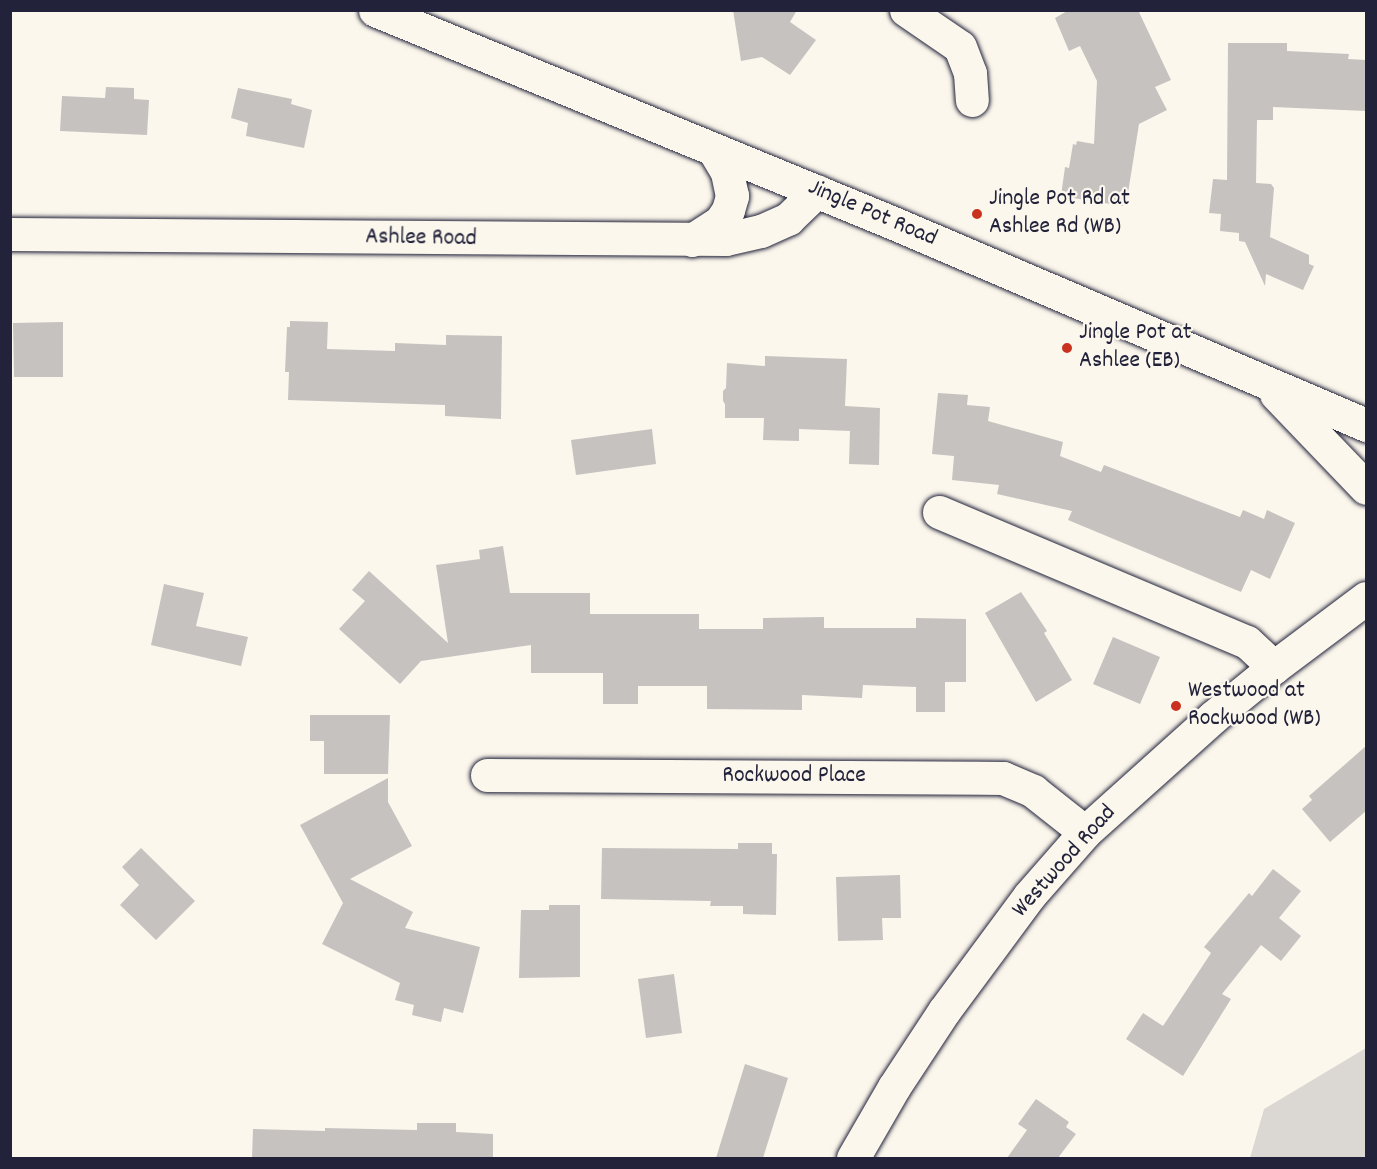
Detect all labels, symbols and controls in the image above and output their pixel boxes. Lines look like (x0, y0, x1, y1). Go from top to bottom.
street label: Jingle Pot Road (803, 174, 941, 254)
place label: Jingle Pot Rd at Ashlee Rd (WB) (989, 186, 1130, 242)
marker: Jingle Pot Rd at Ashlee Rd (WB) (970, 207, 984, 221)
street label: Ashlee Road (365, 224, 477, 254)
place label: Jingle Pot at Ashlee (EB) (1079, 320, 1192, 376)
marker: Jingle Pot at Ashlee (EB) (1060, 341, 1074, 355)
place label: Westwood at Rockwood (WB) (1188, 678, 1321, 734)
marker: Westwood at Rockwood (WB) (1169, 699, 1183, 713)
street label: Rockwood Place (722, 763, 866, 791)
street label: Westwood Road (1007, 800, 1123, 924)

